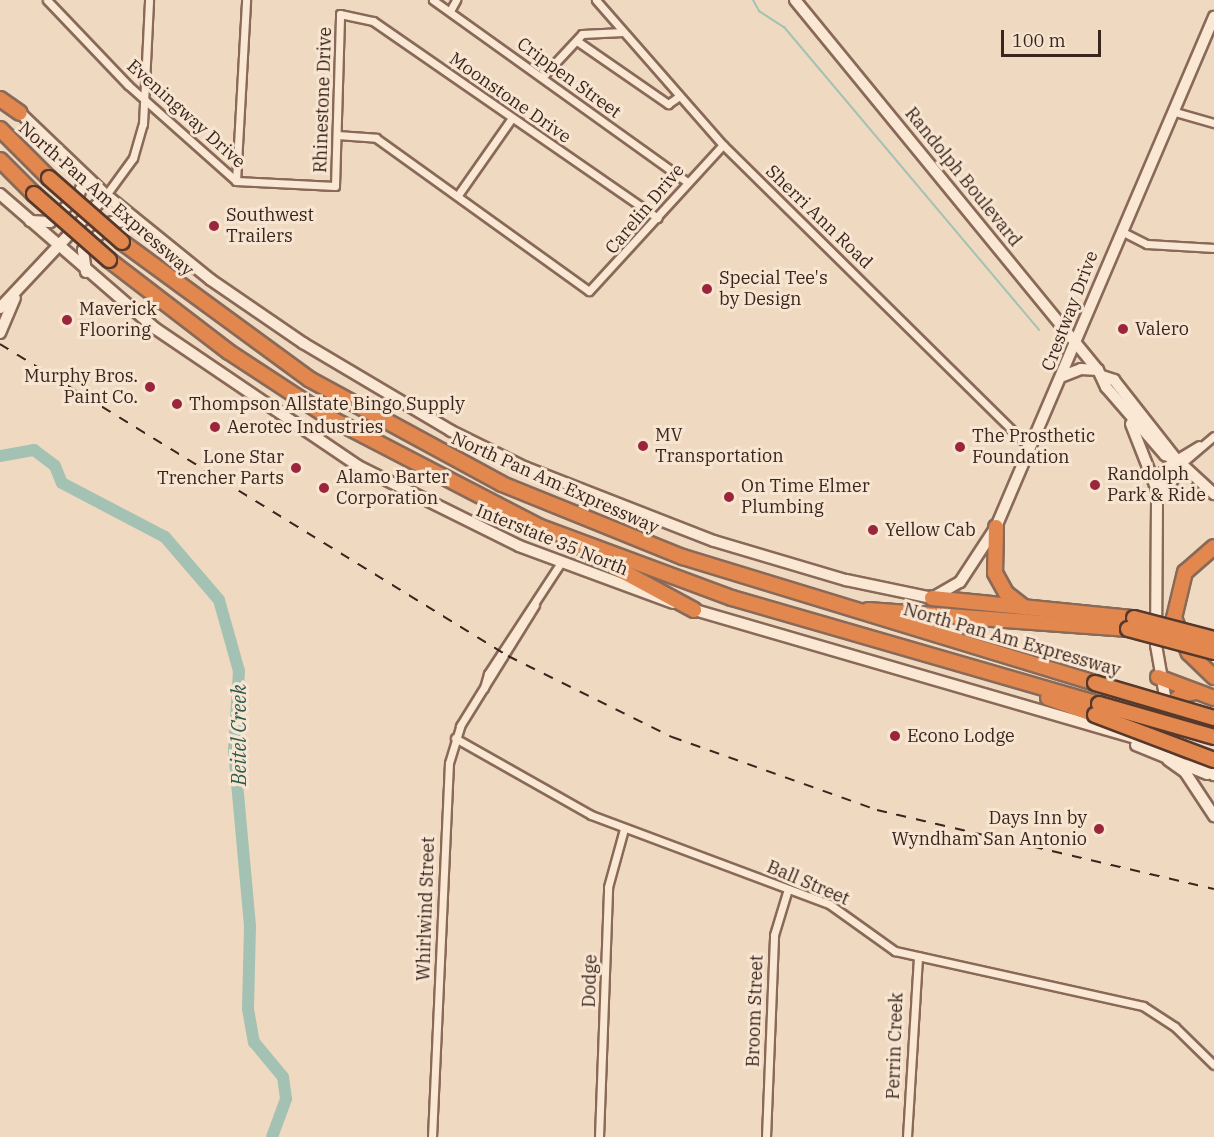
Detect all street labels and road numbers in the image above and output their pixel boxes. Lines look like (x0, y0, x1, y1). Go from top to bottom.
street label: Rhinestone Drive (310, 27, 336, 173)
street label: Crippen Street (513, 33, 625, 123)
street label: Moonstone Drive (445, 48, 575, 148)
street label: Eveningway Drive (122, 55, 250, 173)
street label: Randolph Boulevard (900, 103, 1026, 251)
street label: North Pan Am Expressway (14, 117, 198, 281)
street label: Carelin Drive (601, 159, 689, 259)
street label: Sherri Ann Road (761, 161, 877, 273)
street label: Crestway Drive (1037, 248, 1103, 374)
street label: North Pan Am Expressway (448, 427, 662, 539)
street label: Interstate 35 North (473, 500, 631, 580)
street label: North Pan Am Expressway (901, 599, 1123, 681)
street label: Whirlwind Street (413, 836, 439, 982)
street label: Ball Street (764, 856, 852, 910)
street label: Dodge (578, 954, 602, 1008)
street label: Broom Street (742, 954, 768, 1068)
street label: Perrin Creek (882, 992, 908, 1100)

